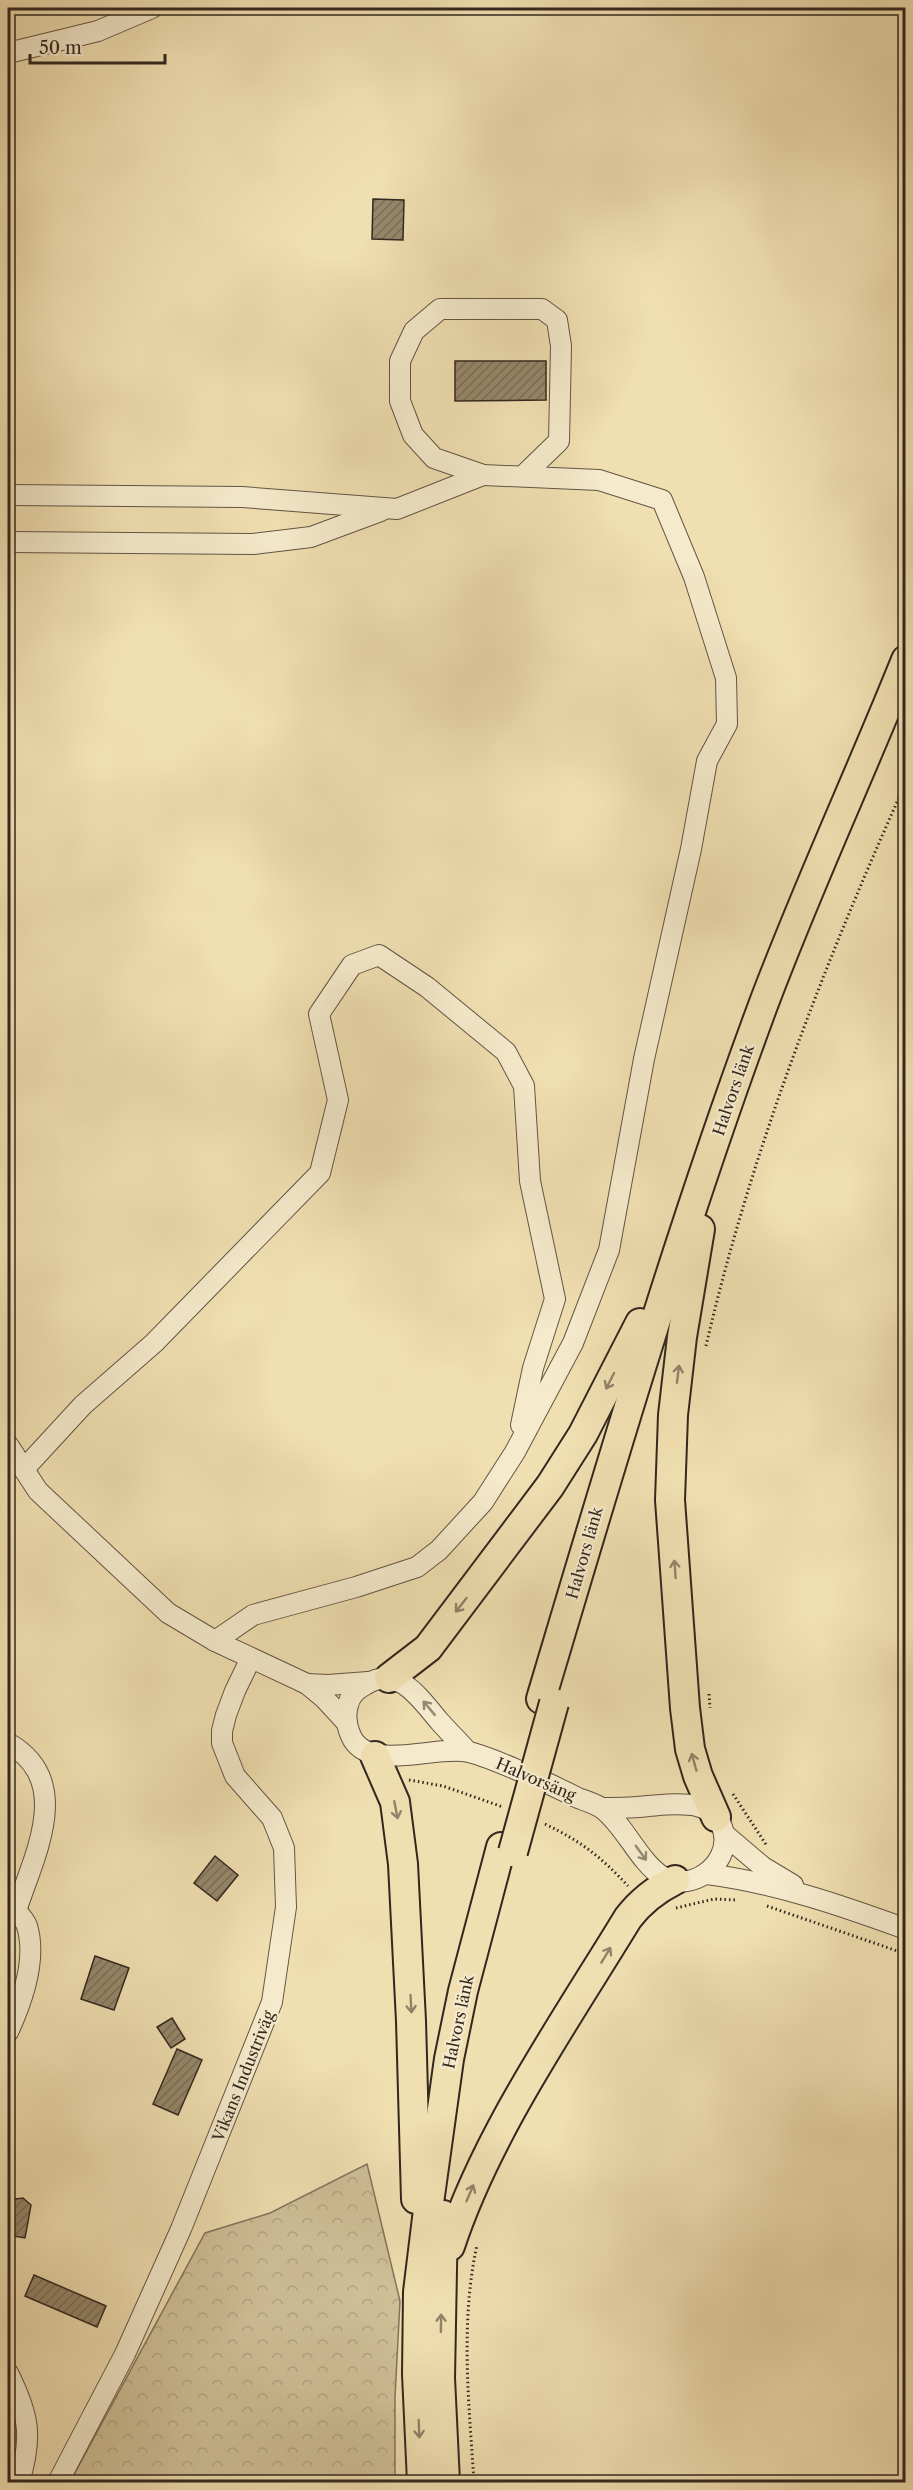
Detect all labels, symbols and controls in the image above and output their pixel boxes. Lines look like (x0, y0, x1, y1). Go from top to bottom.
scale bar (30, 27, 165, 65)
text: 50 m (39, 37, 82, 59)
street label: Halvors länk (708, 1041, 758, 1138)
one-way arrow (672, 1365, 683, 1385)
one-way arrow (604, 1372, 616, 1390)
street label: Halvors länk (561, 1504, 607, 1601)
one-way arrow (669, 1559, 680, 1579)
one-way arrow (455, 1597, 467, 1613)
one-way arrow (422, 1701, 436, 1716)
street label: Halvorsäng (493, 1753, 580, 1805)
one-way arrow (688, 1753, 699, 1772)
one-way arrow (391, 1800, 403, 1819)
one-way arrow (635, 1844, 647, 1860)
one-way arrow (600, 1947, 612, 1964)
street label: Halvors länk (438, 1973, 478, 2071)
one-way arrow (405, 1994, 416, 2014)
street label: Vikans Industriväg (207, 2007, 279, 2145)
one-way arrow (465, 2185, 476, 2203)
one-way arrow (435, 2313, 447, 2333)
one-way arrow (414, 2418, 425, 2438)

